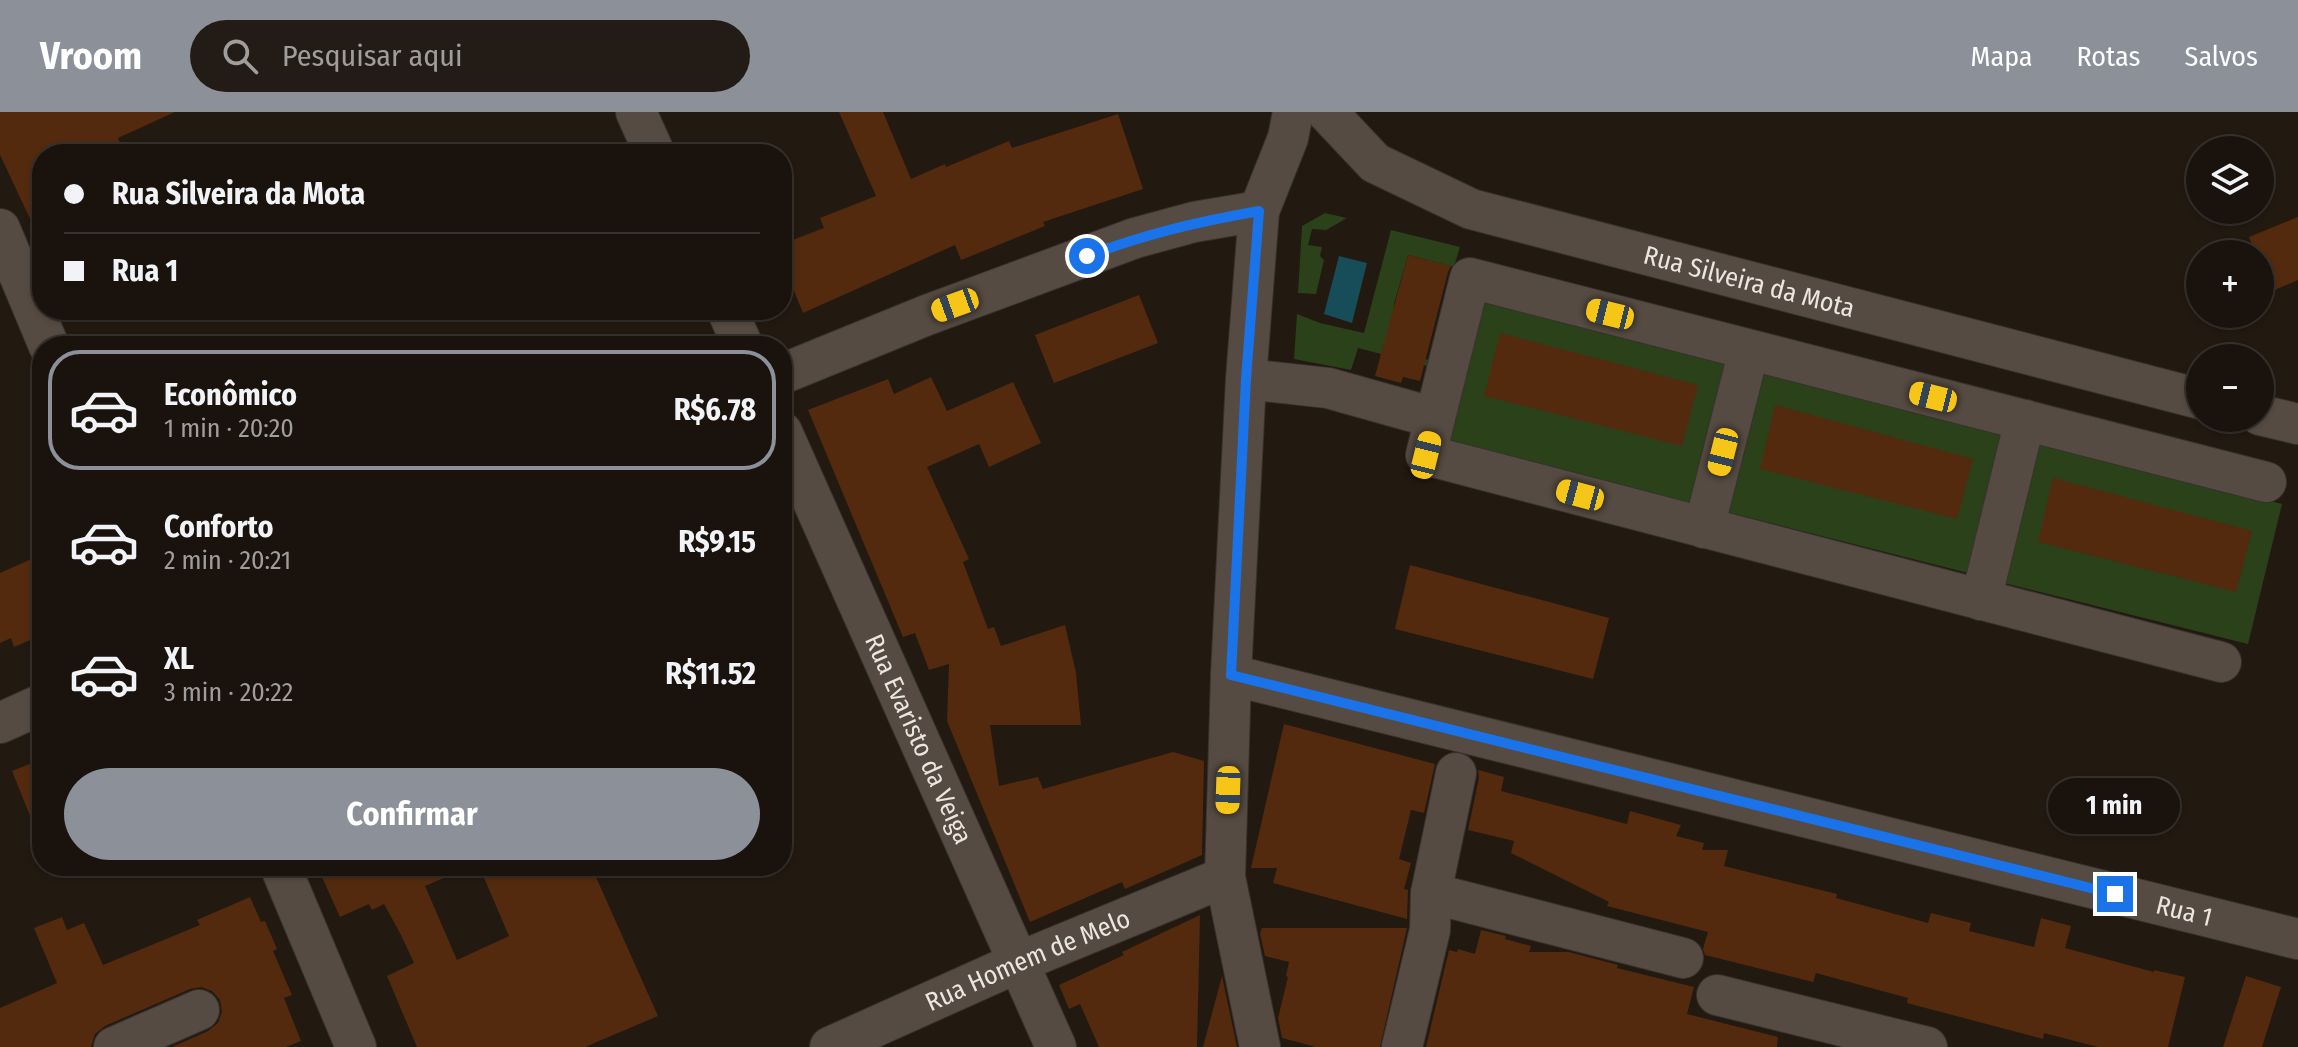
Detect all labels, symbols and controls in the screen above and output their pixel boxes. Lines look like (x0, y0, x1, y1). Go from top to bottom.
search box (190, 20, 750, 92)
text: Vroom (40, 33, 142, 79)
icon: search (218, 34, 262, 78)
text: Pesquisar aqui (282, 38, 463, 74)
text: Mapa (1971, 40, 2033, 73)
text: Rotas (2077, 40, 2141, 73)
text: Salvos (2185, 40, 2258, 73)
map controls (2186, 136, 2274, 432)
button: layers (2186, 136, 2274, 224)
text: Rua Silveira da Mota (112, 176, 365, 212)
route start (1069, 238, 1105, 274)
street label: Rua Silveira da Mota (1640, 239, 1858, 324)
button: + (2186, 240, 2274, 328)
text: Rua 1 (112, 253, 178, 289)
car (928, 286, 982, 324)
car (1584, 297, 1636, 331)
button: − (2186, 344, 2274, 432)
icon: car (68, 374, 140, 446)
text: Econômico (164, 377, 297, 413)
car (1907, 380, 1959, 414)
text: R$6.78 (674, 392, 756, 428)
text: 1 min · 20:20 (164, 413, 294, 444)
car (1706, 426, 1740, 478)
car (1409, 429, 1443, 481)
car (1554, 477, 1606, 513)
icon: car (68, 506, 140, 578)
text: Conforto (164, 509, 273, 545)
text: R$9.15 (678, 524, 756, 560)
text: 2 min · 20:21 (164, 545, 291, 576)
street label: Rua Evaristo da Veiga (859, 629, 979, 849)
icon: car (68, 638, 140, 710)
text: XL (164, 641, 194, 677)
text: R$11.52 (665, 656, 756, 692)
text: 3 min · 20:22 (164, 677, 293, 708)
car (1215, 766, 1241, 814)
button: Confirmar (64, 768, 760, 860)
callout: 1 min (2049, 778, 2181, 834)
text: 1 min (2086, 790, 2142, 821)
route end (2097, 876, 2133, 912)
street label: Rua 1 (2153, 889, 2216, 933)
street label: Rua Homem de Melo (920, 902, 1135, 1018)

